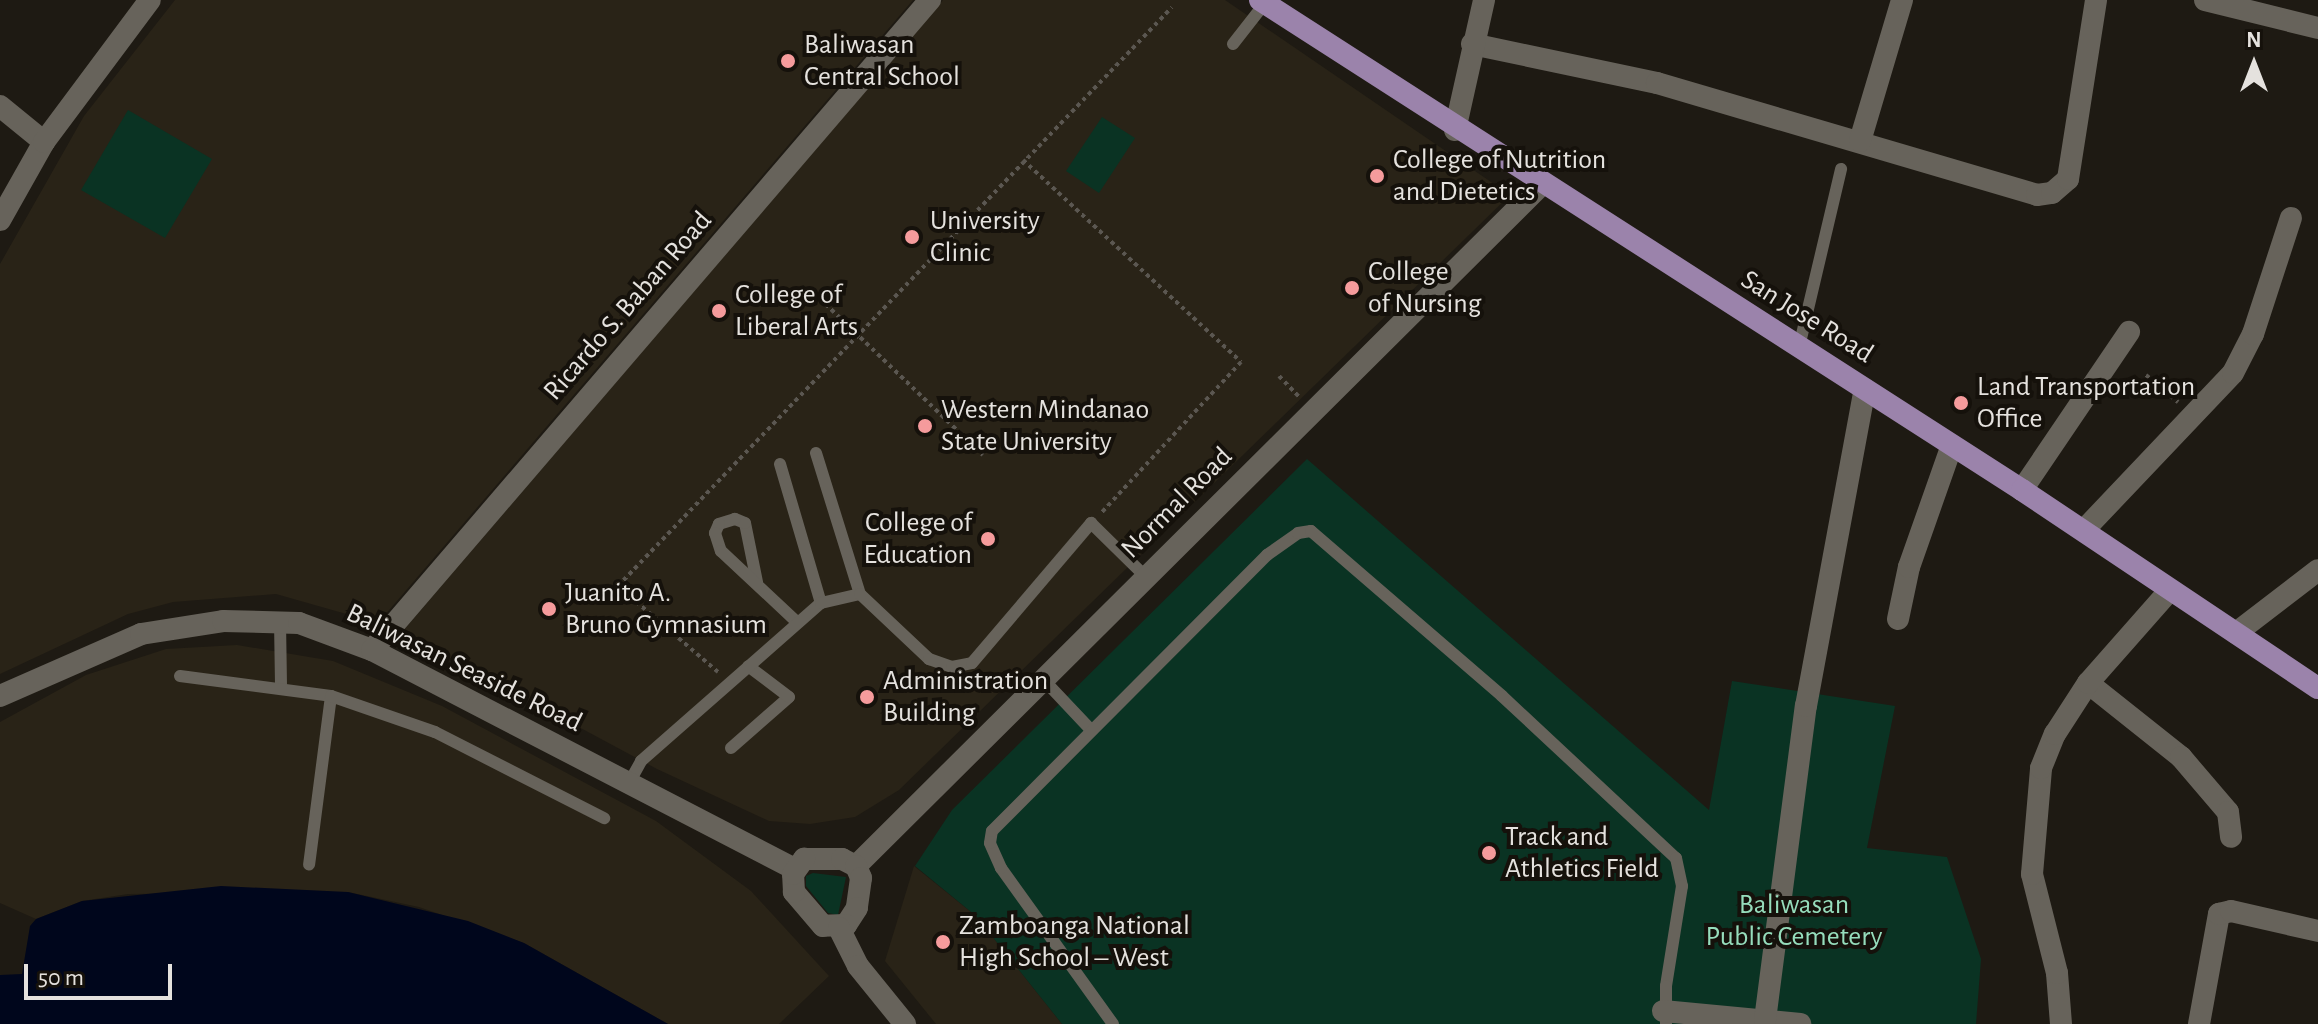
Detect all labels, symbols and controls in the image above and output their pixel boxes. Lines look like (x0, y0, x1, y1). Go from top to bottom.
north arrow (2214, 24, 2294, 104)
place label: Baliwasan Central School (804, 28, 960, 94)
text: N (2246, 29, 2262, 51)
marker: Baliwasan Central School (779, 52, 797, 70)
place label: College of Nutrition and Dietetics (1393, 143, 1606, 209)
marker: College of Nutrition and Dietetics (1368, 167, 1386, 185)
place label: University Clinic (930, 204, 1040, 270)
street label: Ricardo S. Baban Road (537, 205, 719, 407)
marker: University Clinic (901, 226, 923, 248)
place label: College of Nursing (1368, 255, 1481, 321)
street label: San Jose Road (1735, 263, 1879, 371)
place label: College of Liberal Arts (735, 278, 858, 344)
marker: College of Nursing (1343, 279, 1361, 297)
marker: College of Liberal Arts (710, 302, 728, 320)
place label: Land Transportation Office (1977, 370, 2195, 436)
place label: Western Mindanao State University (941, 393, 1149, 459)
marker: Land Transportation Office (1952, 394, 1970, 412)
marker: Western Mindanao State University (916, 417, 934, 435)
street label: Normal Road (1114, 440, 1240, 566)
place label: College of Education (863, 506, 972, 572)
marker: College of Education (979, 530, 997, 548)
place label: Juanito A. Bruno Gymnasium (565, 576, 767, 642)
street label: Baliwasan Seaside Road (340, 596, 588, 740)
marker: Juanito A. Bruno Gymnasium (540, 600, 558, 618)
place label: Administration Building (883, 664, 1048, 730)
marker: Administration Building (858, 688, 876, 706)
place label: Track and Athletics Field (1505, 820, 1659, 886)
marker: Track and Athletics Field (1480, 844, 1498, 862)
park label: Baliwasan Public Cemetery (1706, 888, 1882, 954)
place label: Zamboanga National High School – West (959, 909, 1190, 975)
marker: Zamboanga National High School – West (934, 933, 952, 951)
scale bar (28, 948, 176, 998)
text: 50 m (38, 966, 84, 990)

